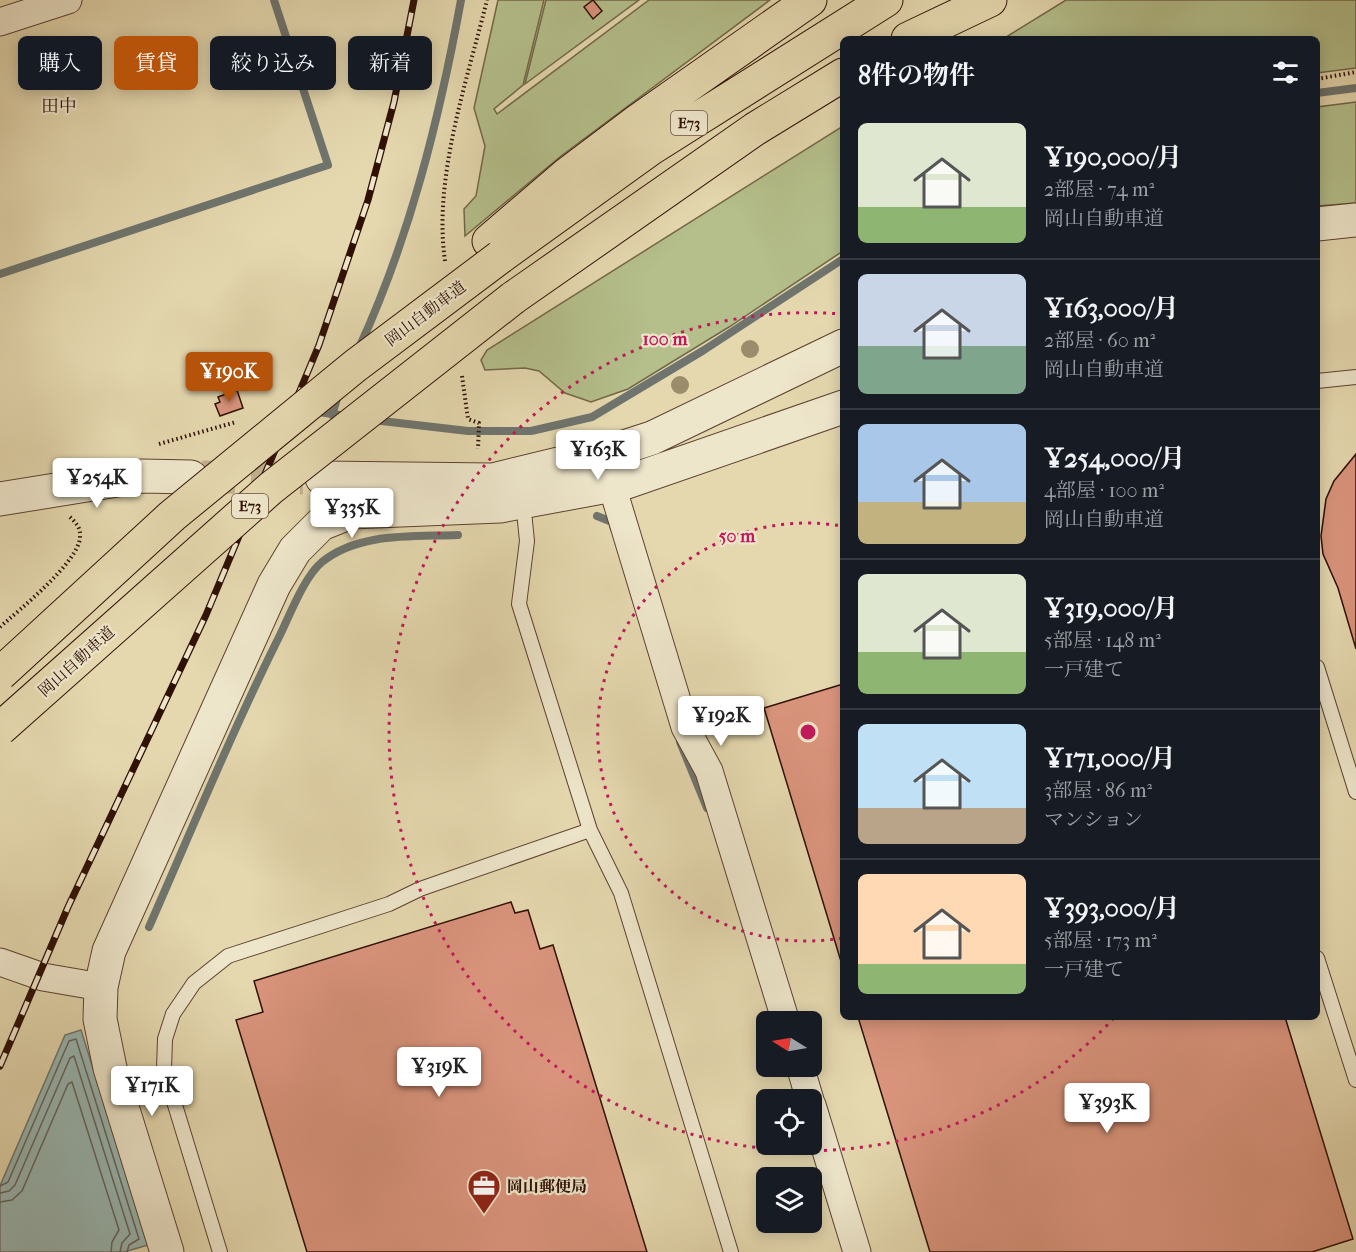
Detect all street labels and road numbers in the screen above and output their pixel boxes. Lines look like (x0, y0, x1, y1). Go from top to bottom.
road number: E73 (671, 111, 707, 135)
street label: 岡山自動車道 (381, 277, 469, 350)
road number: E73 (232, 494, 268, 518)
street label: 岡山自動車道 (34, 622, 118, 701)

